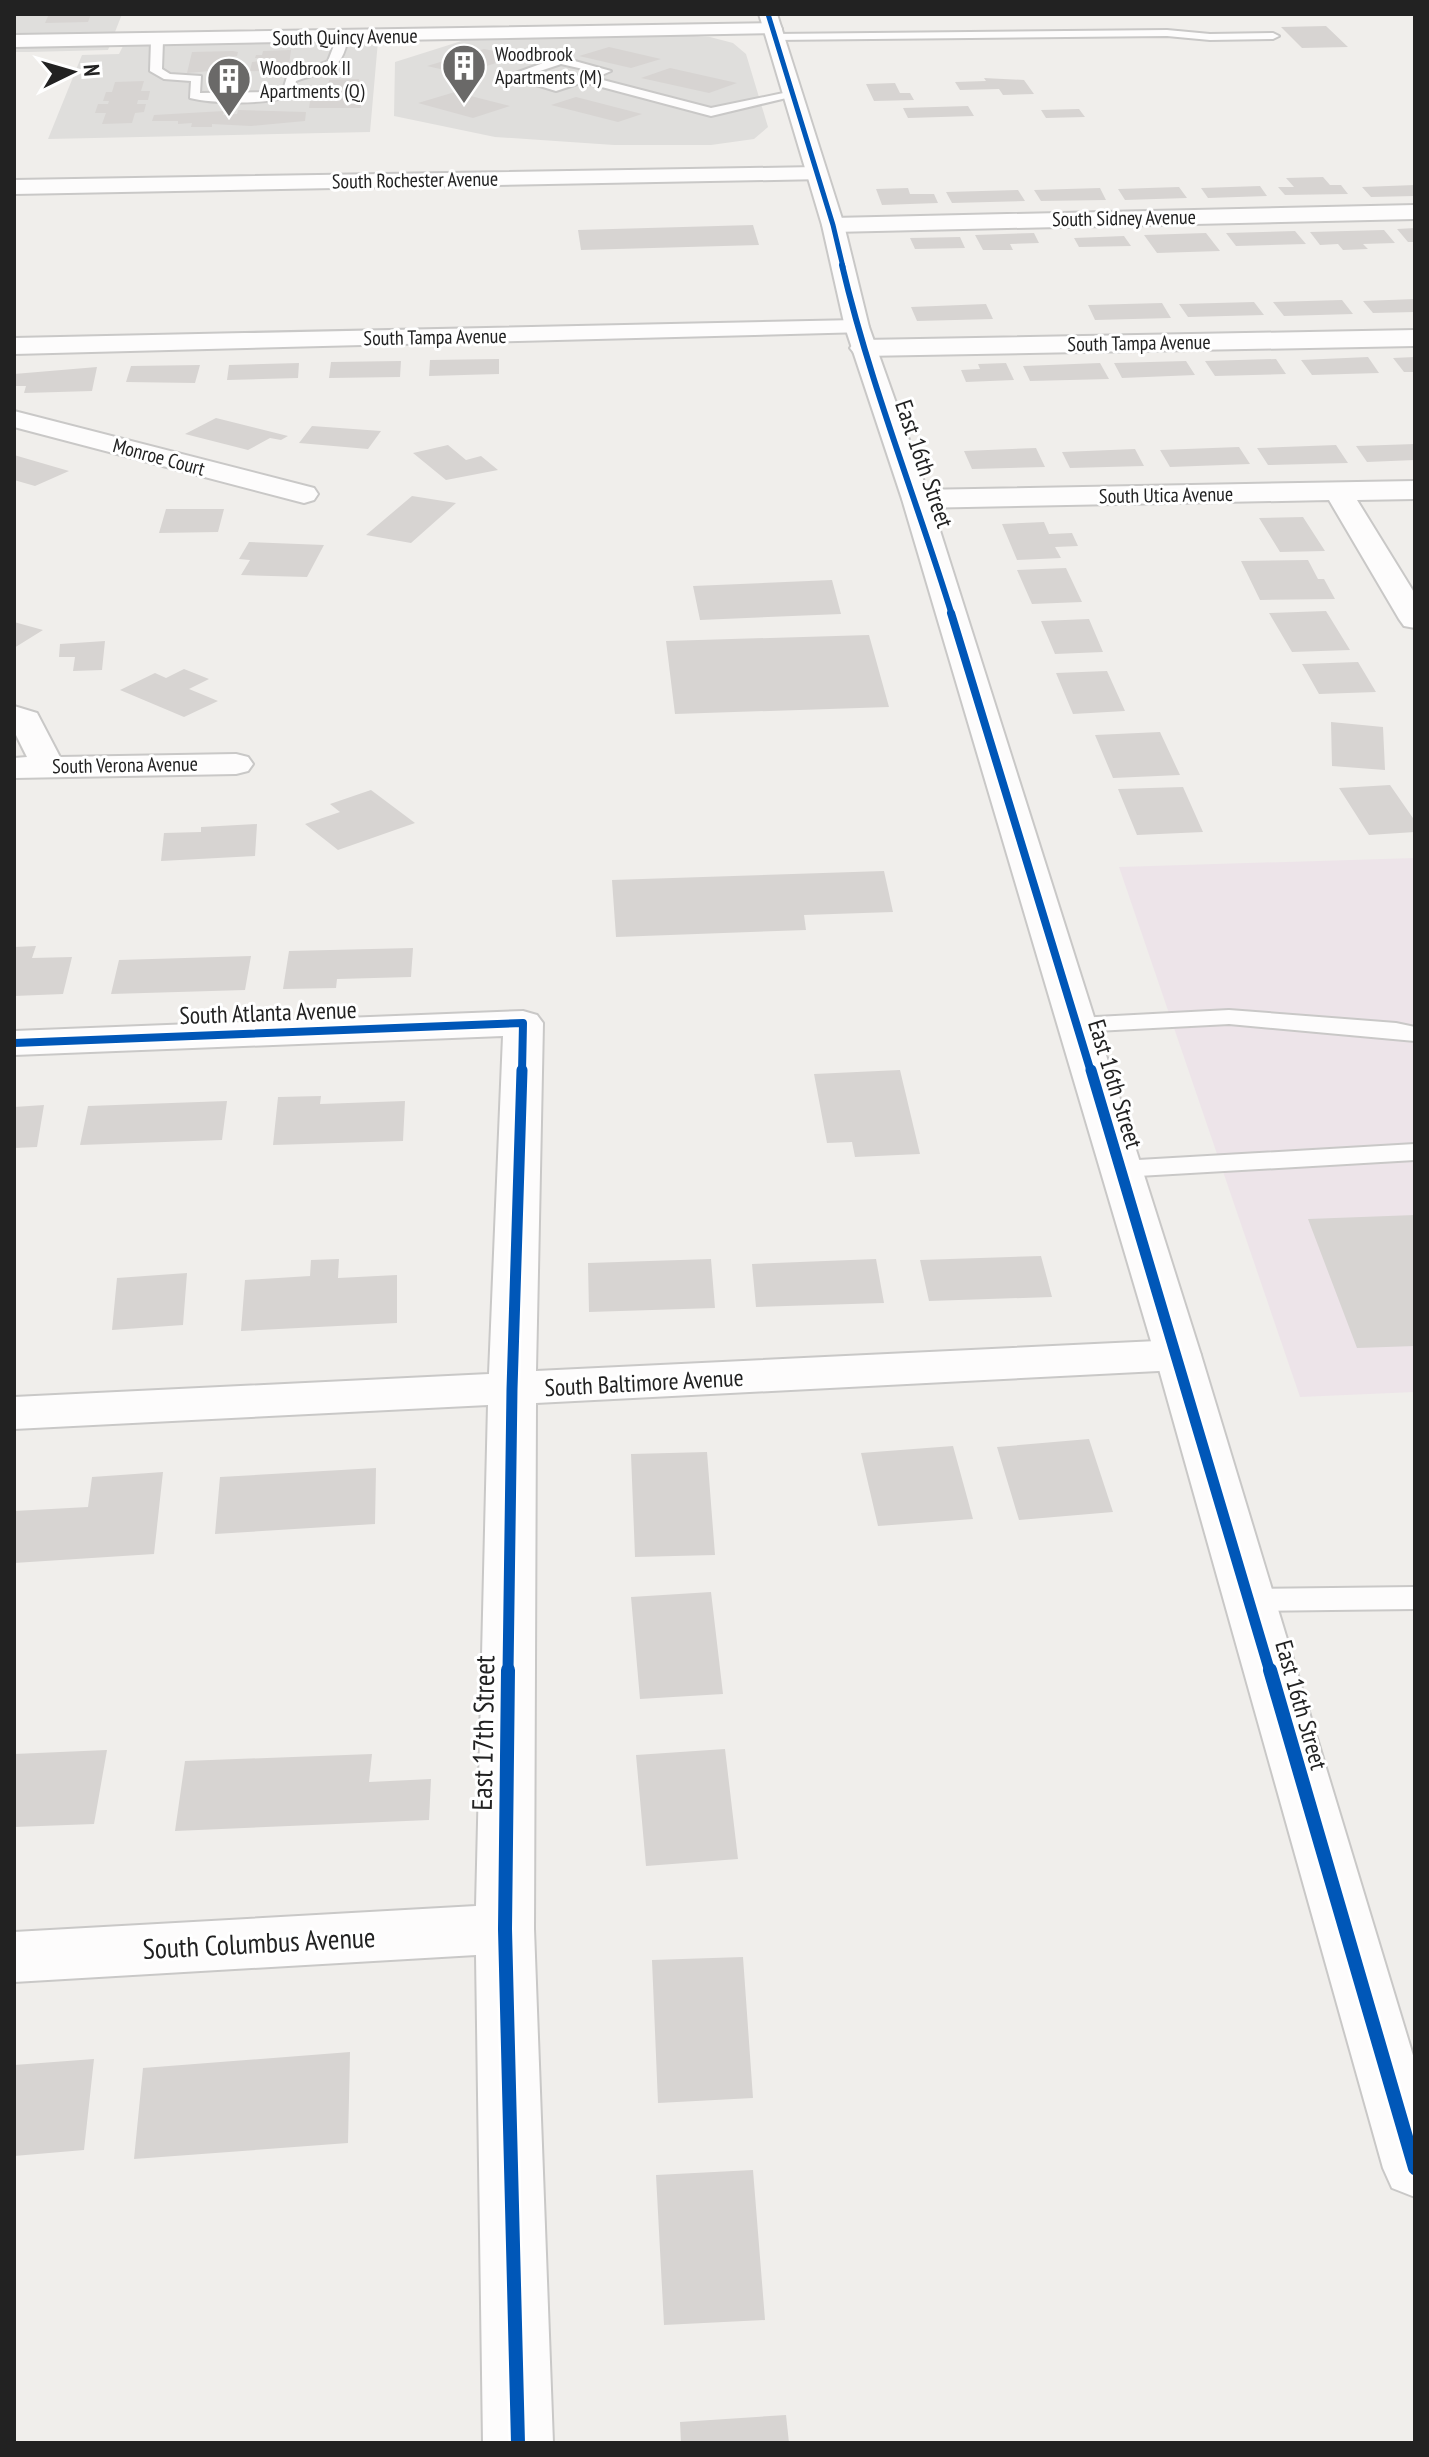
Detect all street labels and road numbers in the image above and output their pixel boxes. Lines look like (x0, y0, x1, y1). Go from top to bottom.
street label: South Quincy Avenue (272, 23, 418, 51)
street label: South Rochester Avenue (332, 166, 498, 194)
street label: South Sidney Avenue (1052, 204, 1196, 232)
street label: South Tampa Avenue (363, 323, 507, 351)
street label: South Tampa Avenue (1067, 329, 1211, 357)
street label: East 16th Street (888, 396, 961, 532)
street label: Monroe Court (110, 432, 208, 482)
street label: South Utica Avenue (1099, 481, 1233, 509)
street label: South Verona Avenue (52, 751, 198, 779)
street label: South Atlanta Avenue (179, 994, 357, 1031)
street label: East 16th Street (1081, 1016, 1150, 1152)
street label: South Baltimore Avenue (544, 1362, 744, 1403)
street label: East 16th Street (1268, 1637, 1335, 1774)
street label: East 17th Street (463, 1655, 502, 1811)
street label: South Columbus Avenue (142, 1918, 376, 1967)

